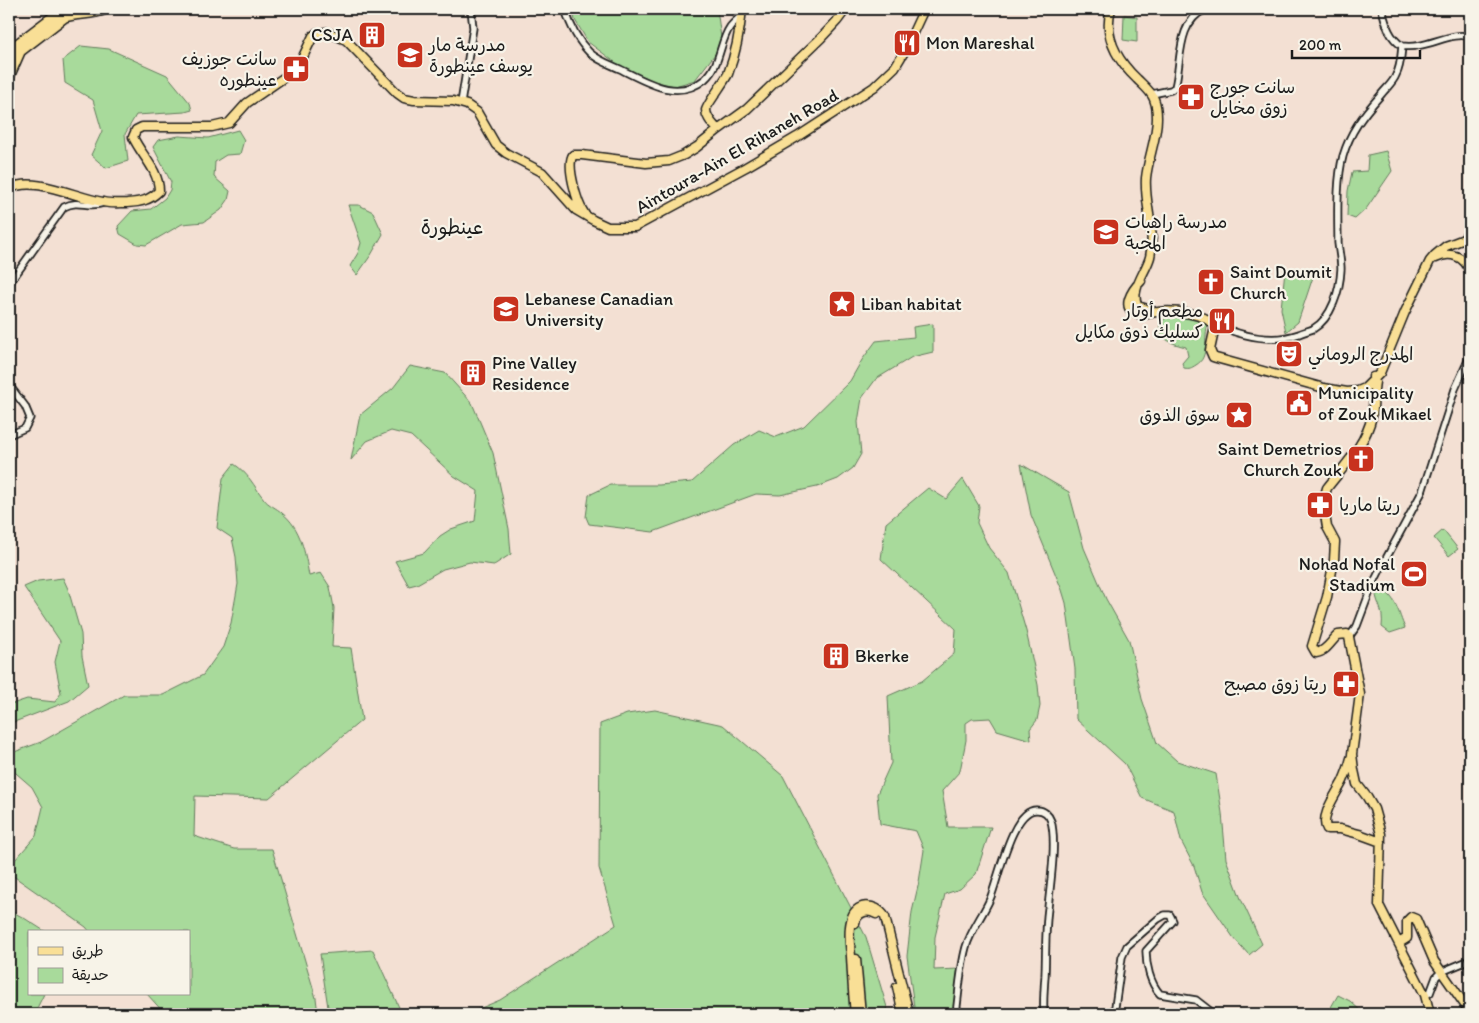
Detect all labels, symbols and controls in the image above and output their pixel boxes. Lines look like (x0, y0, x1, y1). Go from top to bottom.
building icon: CSJA (357, 20, 387, 50)
place label: CSJA (311, 24, 353, 46)
restaurant icon: Mon Mareshal (892, 28, 922, 58)
scale bar (1292, 28, 1419, 60)
place label: Mon Mareshal (926, 32, 1035, 54)
place label: مدرسة مار يوسف عينطورة (427, 34, 533, 78)
text: 200 m (1299, 36, 1342, 54)
school or university icon: مدرسة مار يوسف عينطورة (395, 40, 425, 70)
place label: سانت جوزيف عينطوره (182, 48, 277, 91)
pharmacy icon: سانت جوزيف عينطوره (281, 54, 311, 84)
place label: سانت جورج زوق مخايل (1210, 76, 1295, 119)
pharmacy icon: سانت جورج زوق مخايل (1176, 82, 1206, 112)
street label: Aintoura-Ain El Rihaneh Road (632, 84, 842, 218)
place label: مدرسة راهبات المحبة (1125, 211, 1227, 254)
district label: عينطورة (421, 215, 483, 241)
school or university icon: مدرسة راهبات المحبة (1091, 217, 1121, 247)
place label: Saint Doumit Church (1230, 261, 1332, 304)
church icon: Saint Doumit Church (1196, 267, 1226, 297)
place label: Lebanese Canadian University (525, 288, 673, 331)
place icon: Liban habitat (827, 289, 857, 319)
place label: Liban habitat (861, 293, 962, 315)
school or university icon: Lebanese Canadian University (491, 294, 521, 324)
place label: مطعم أوتار كسليك ذوق مكايل (1075, 300, 1203, 343)
restaurant icon: مطعم أوتار كسليك ذوق مكايل (1207, 306, 1237, 336)
theatre icon: المدرج الروماني (1274, 339, 1304, 369)
place label: المدرج الروماني (1308, 343, 1414, 370)
place label: Pine Valley Residence (492, 352, 577, 395)
building icon: Pine Valley Residence (458, 358, 488, 388)
place label: Municipality of Zouk Mikael (1318, 382, 1432, 425)
public building icon: Municipality of Zouk Mikael (1284, 388, 1314, 418)
place icon: سوق الذوق (1224, 400, 1254, 430)
place label: سوق الذوق (1140, 404, 1220, 426)
place label: Saint Demetrios Church Zouk (1218, 438, 1342, 481)
church icon: Saint Demetrios Church Zouk (1346, 444, 1376, 474)
pharmacy icon: ريتا ماريا (1305, 490, 1335, 520)
place label: ريتا ماريا (1339, 494, 1400, 516)
place label: Nohad Nofal Stadium (1299, 553, 1395, 596)
sports icon: Nohad Nofal Stadium (1399, 559, 1429, 589)
building icon: Bkerke (821, 641, 851, 671)
place label: Bkerke (855, 645, 909, 667)
pharmacy icon: ريتا زوق مصبح (1331, 669, 1361, 699)
place label: ريتا زوق مصبح (1224, 673, 1327, 696)
legend (28, 930, 190, 996)
text: طريق (72, 942, 104, 960)
text: حديقة (72, 966, 109, 984)

